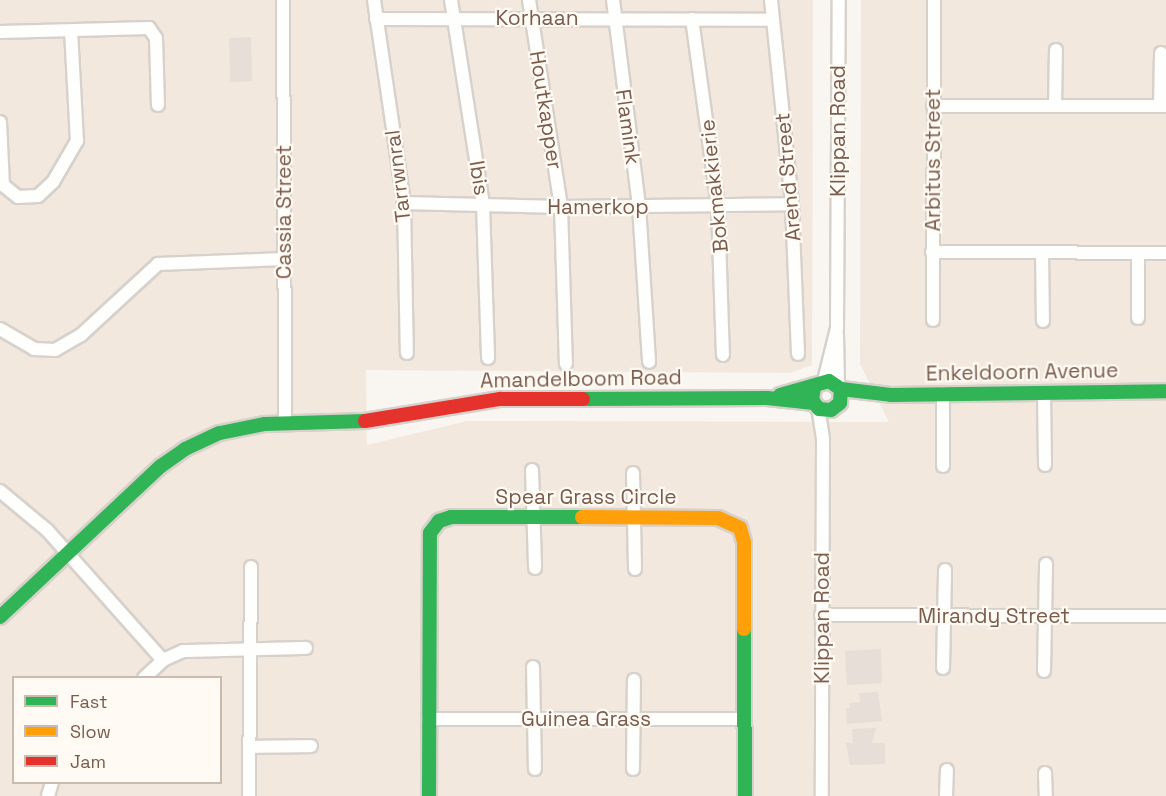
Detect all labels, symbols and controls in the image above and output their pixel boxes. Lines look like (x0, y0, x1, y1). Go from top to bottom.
street label: Korhaan (495, 5, 579, 31)
street label: Houtkapper (524, 49, 568, 171)
street label: Klippan Road (825, 65, 851, 197)
street label: Flamink (610, 88, 646, 166)
street label: Arbitus Street (920, 89, 946, 231)
street label: Arend Street (770, 112, 806, 242)
street label: Bokmakkierie (694, 118, 734, 254)
street label: Tarrwnral (380, 128, 416, 224)
street label: Cassia Street (271, 145, 297, 279)
street label: Ibis (464, 159, 494, 197)
street label: Hamerkop (547, 194, 649, 220)
street label: Enkeldoorn Avenue (925, 358, 1119, 386)
street label: Amandelboom Road (480, 365, 682, 393)
street label: Spear Grass Circle (495, 484, 677, 510)
street label: Klippan Road (809, 552, 835, 684)
street label: Mirandy Street (918, 603, 1070, 629)
legend (12, 676, 222, 784)
text: Fast (70, 690, 107, 713)
street label: Guinea Grass (521, 706, 651, 732)
text: Slow (70, 720, 111, 743)
text: Jam (70, 750, 106, 773)

